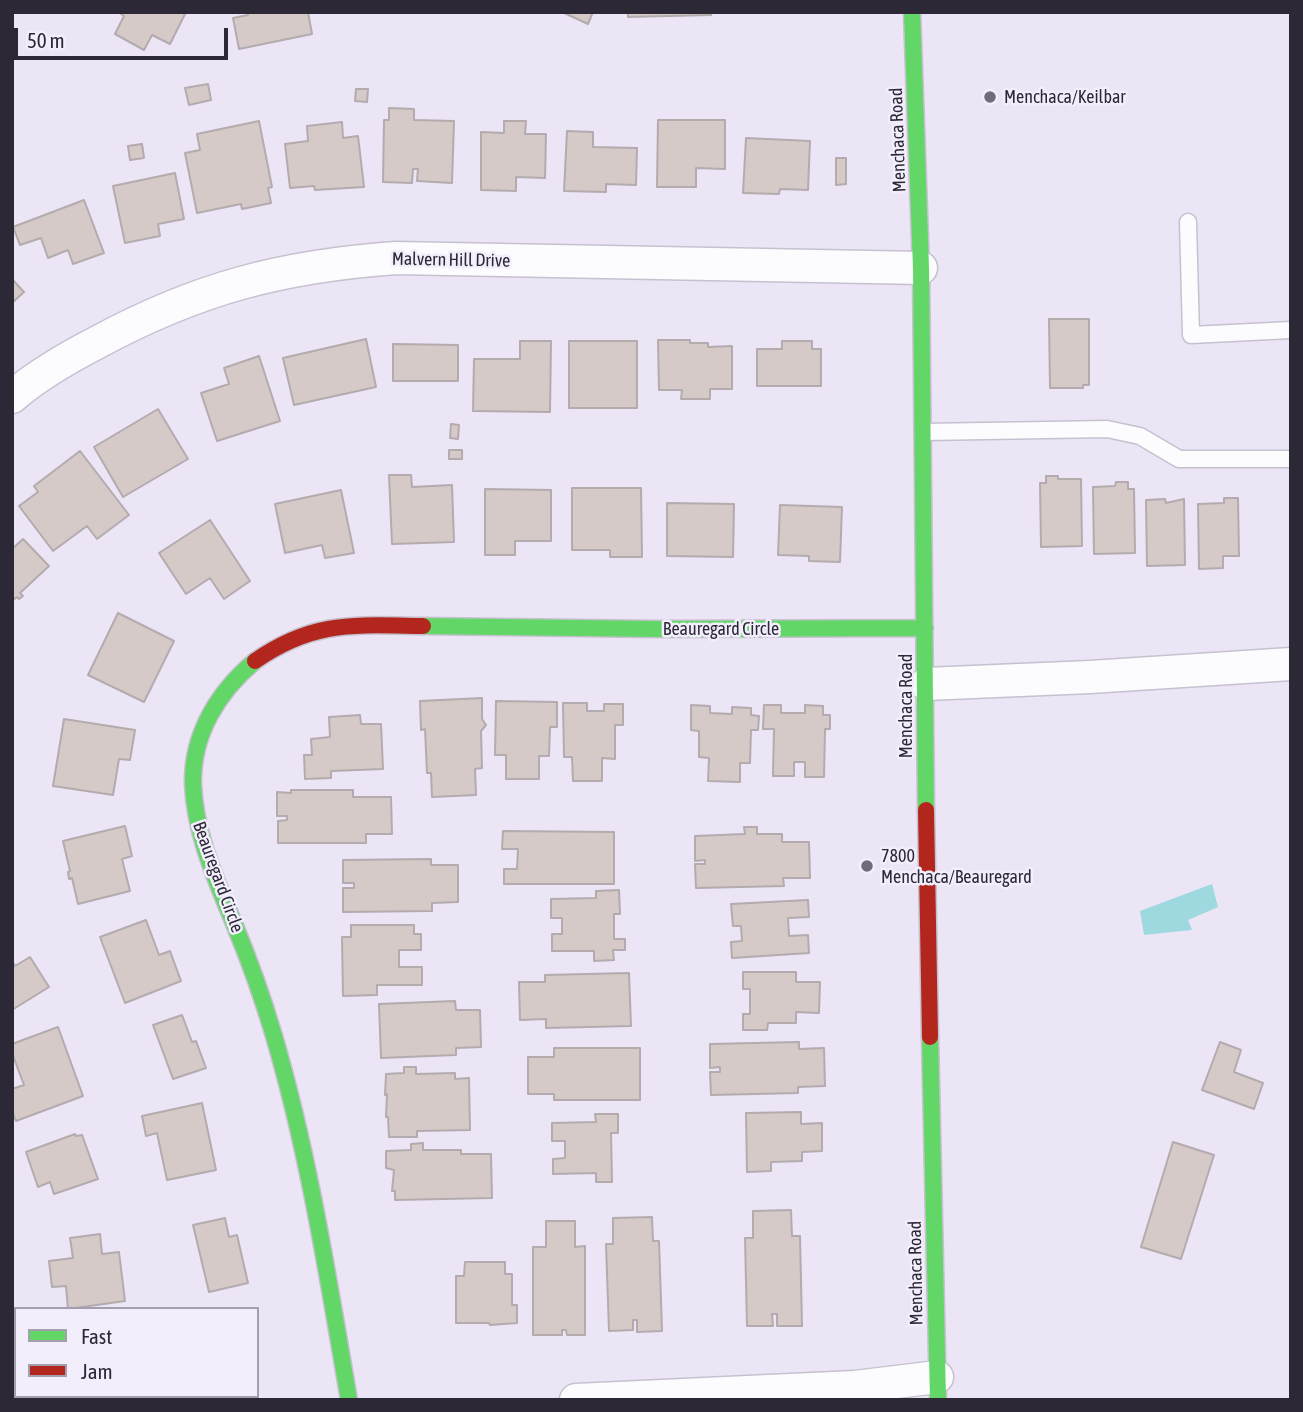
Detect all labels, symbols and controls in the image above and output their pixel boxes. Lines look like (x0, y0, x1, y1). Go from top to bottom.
scale bar (18, 14, 231, 58)
text: 50 m (27, 28, 65, 52)
place label: Menchaca/Keilbar (1004, 86, 1126, 108)
street label: Menchaca Road (885, 87, 911, 193)
marker: Menchaca/Keilbar (982, 89, 998, 105)
street label: Malvern Hill Drive (392, 248, 510, 272)
street label: Beauregard Circle (663, 618, 779, 640)
street label: Menchaca Road (895, 654, 917, 758)
street label: Beauregard Circle (188, 819, 248, 935)
place label: 7800 Menchaca/Beauregard (881, 845, 1032, 888)
marker: 7800 Menchaca/Beauregard (859, 858, 875, 874)
street label: Menchaca Road (904, 1221, 928, 1325)
legend (14, 1307, 259, 1398)
text: Fast (81, 1324, 112, 1348)
text: Jam (81, 1359, 113, 1383)

